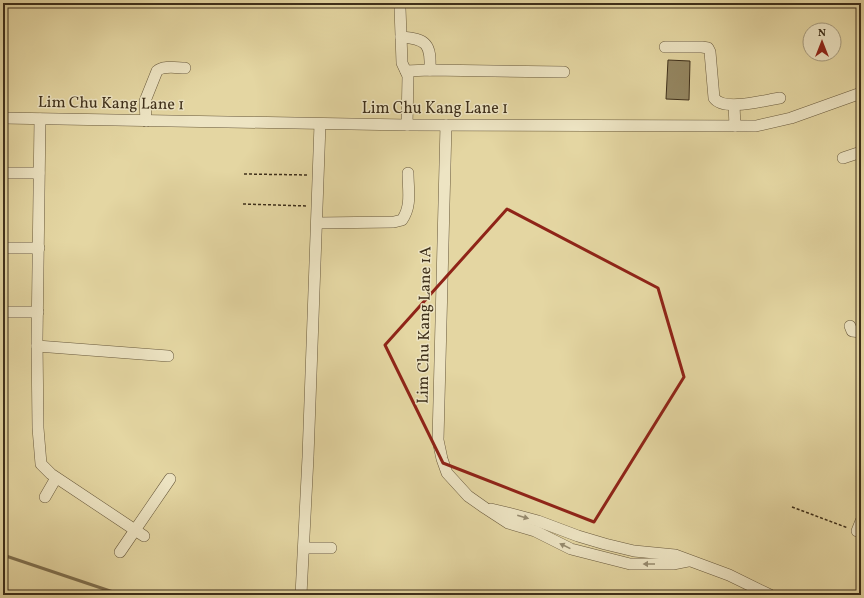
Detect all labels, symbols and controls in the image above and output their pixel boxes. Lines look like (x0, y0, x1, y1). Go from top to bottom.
north arrow (802, 22, 842, 62)
text: N (818, 26, 826, 41)
street label: Lim Chu Kang Lane 1 (38, 92, 184, 116)
street label: Lim Chu Kang Lane 1 (362, 98, 508, 120)
street label: Lim Chu Kang Lane 1A (413, 246, 437, 404)
one-way arrow (517, 514, 529, 520)
one-way arrow (559, 543, 570, 549)
one-way arrow (642, 561, 655, 567)

